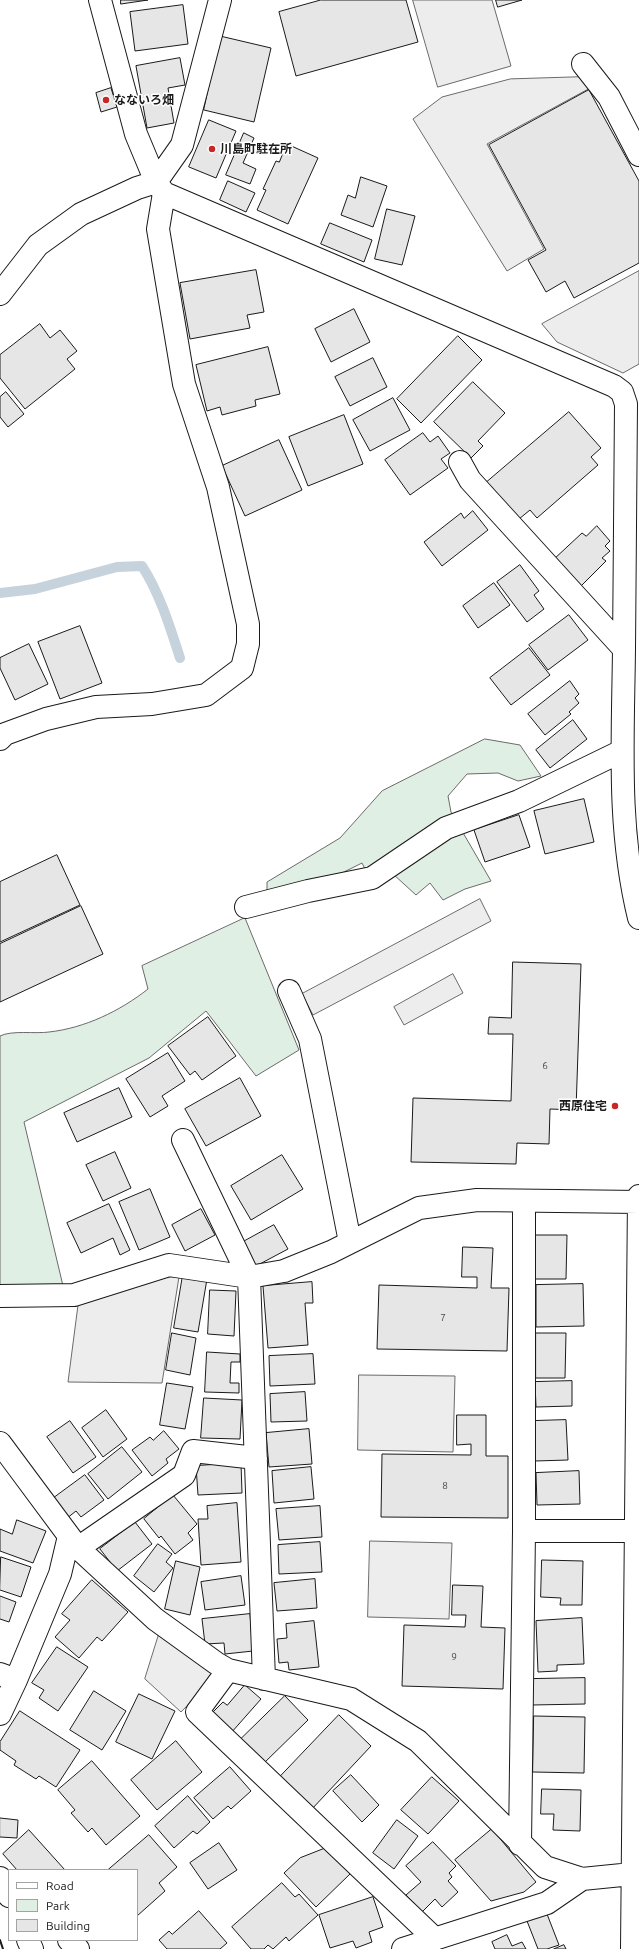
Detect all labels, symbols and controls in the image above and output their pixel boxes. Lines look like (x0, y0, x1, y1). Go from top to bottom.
place label: なないろ畑 (114, 93, 174, 107)
marker: なないろ畑 (101, 95, 111, 105)
place label: 川島町駐在所 (220, 142, 292, 156)
marker: 川島町駐在所 (207, 144, 217, 154)
house number: 6 (542, 1060, 548, 1072)
place label: 西原住宅 (559, 1099, 607, 1113)
marker: 西原住宅 (610, 1101, 620, 1111)
house number: 7 (440, 1312, 446, 1324)
house number: 8 (442, 1480, 448, 1492)
house number: 9 (451, 1651, 457, 1663)
legend (8, 1869, 138, 1941)
text: Road (46, 1879, 74, 1892)
text: Park (46, 1899, 70, 1912)
text: Building (46, 1919, 90, 1932)

